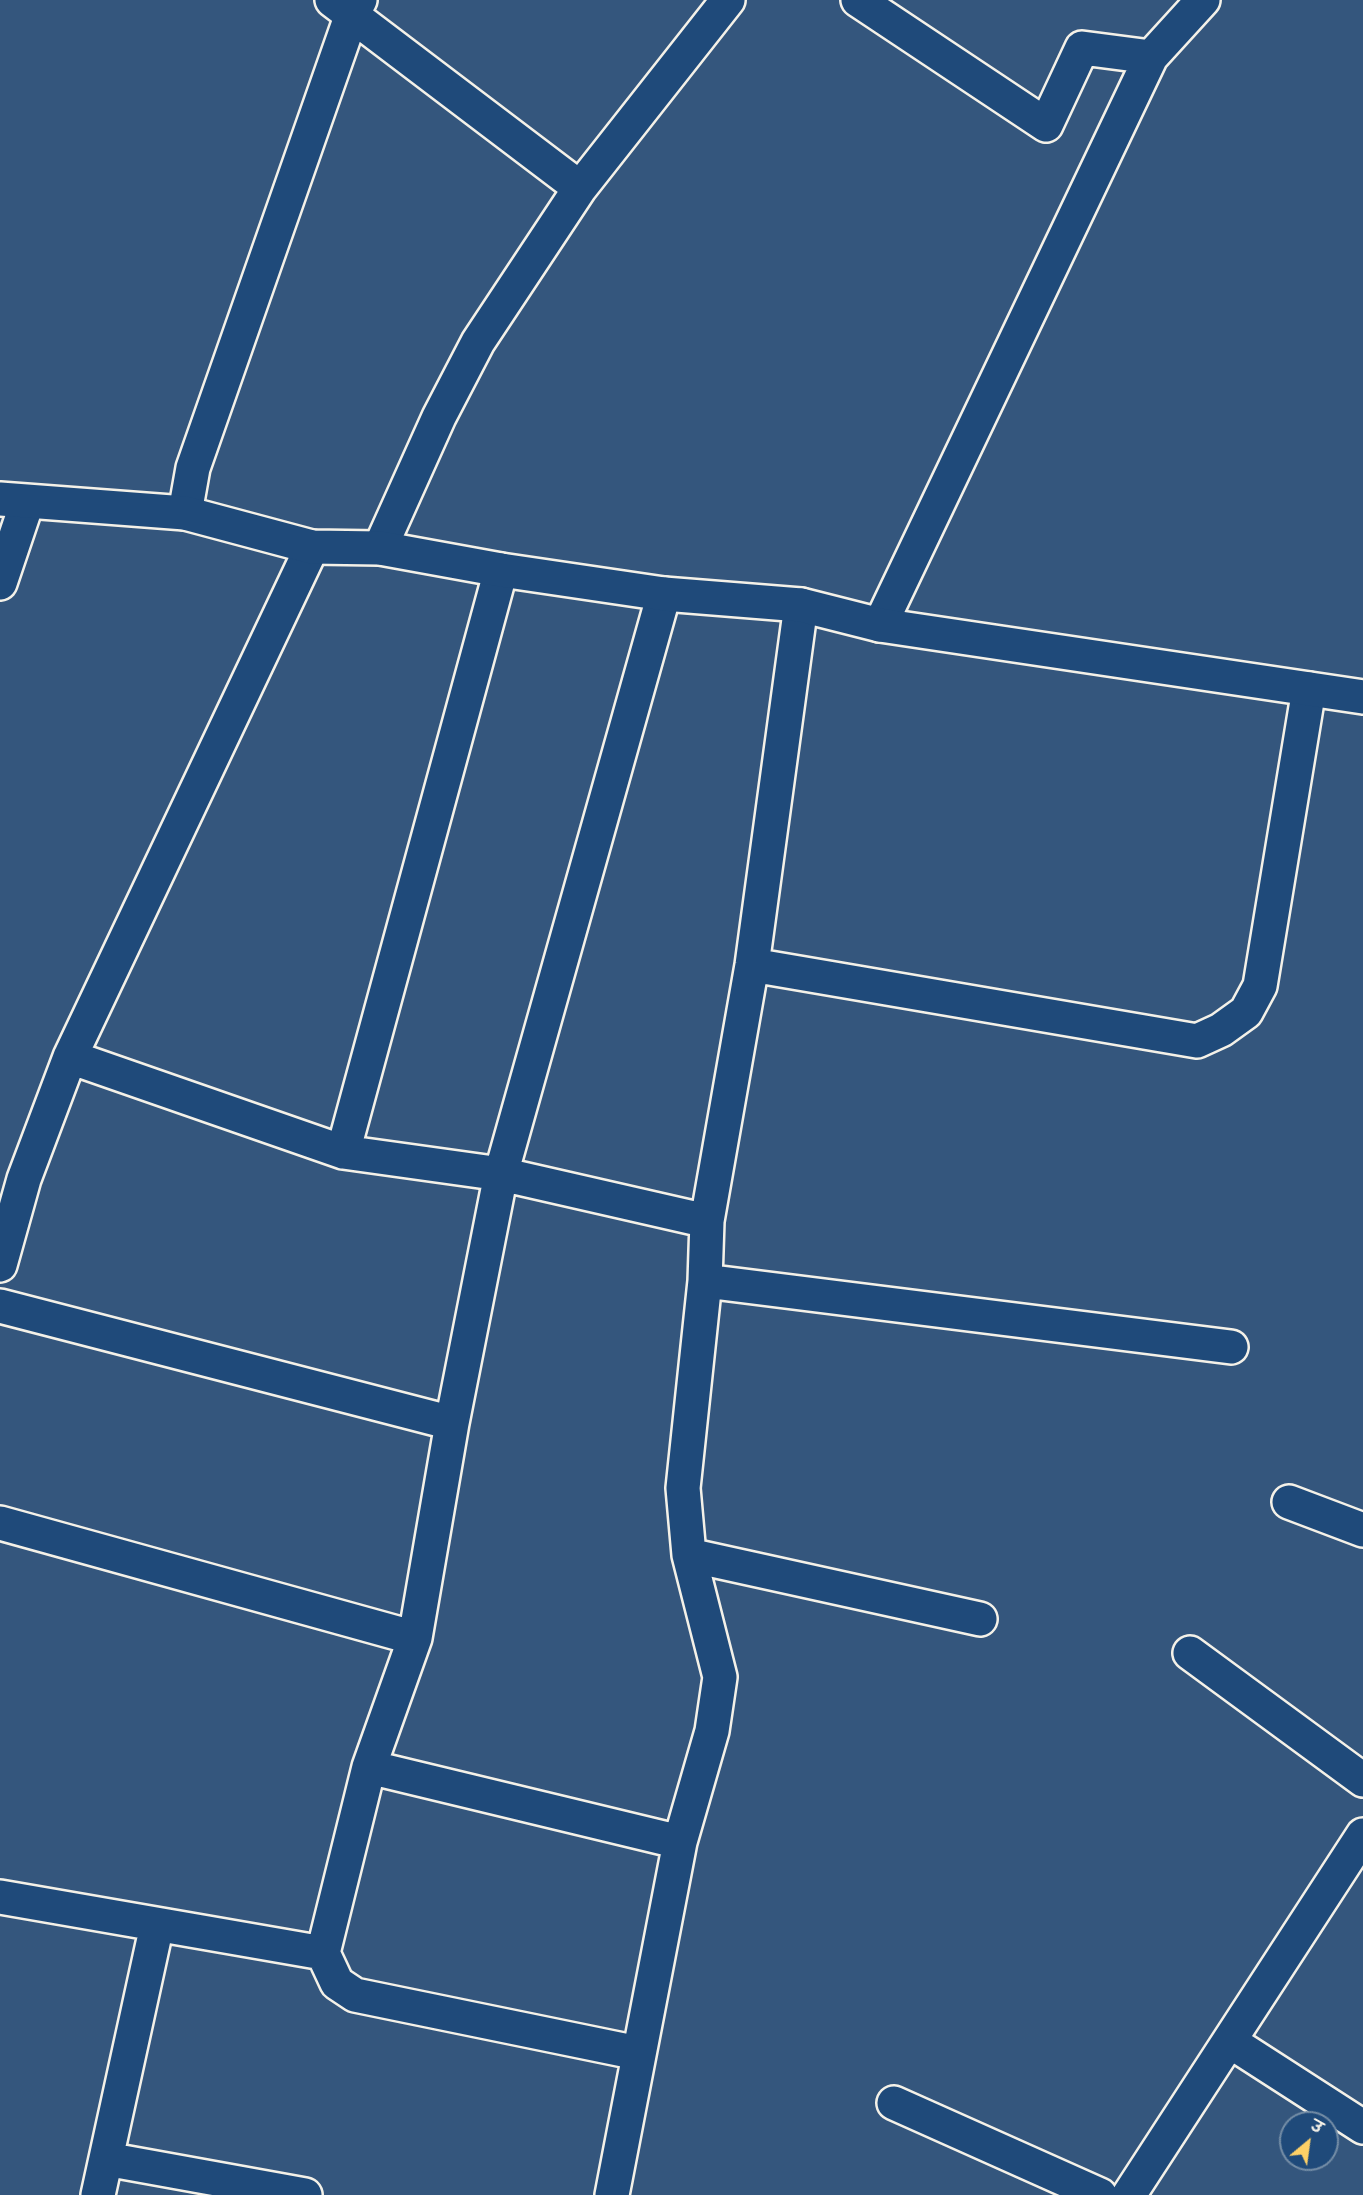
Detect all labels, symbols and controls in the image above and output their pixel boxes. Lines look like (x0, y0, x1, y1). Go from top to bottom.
north arrow (1279, 2111, 1339, 2171)
text: उ (1307, 2116, 1326, 2138)

